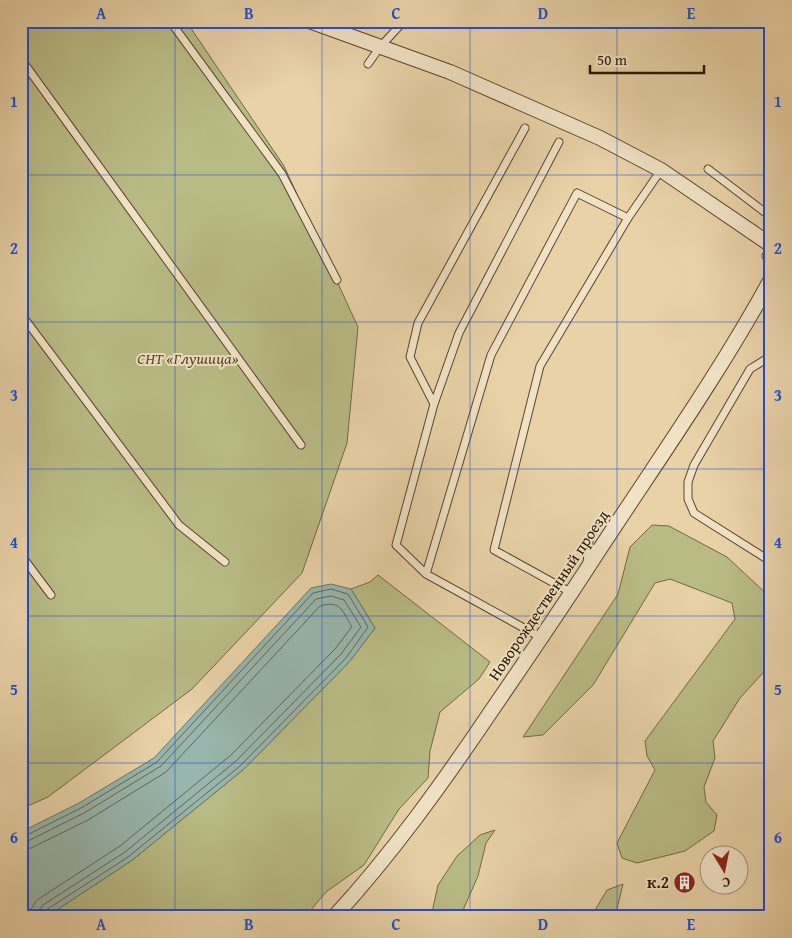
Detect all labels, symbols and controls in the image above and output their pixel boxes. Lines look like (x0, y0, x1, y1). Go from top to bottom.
text: A (96, 1, 107, 25)
text: B (244, 1, 254, 25)
text: C (391, 1, 401, 25)
text: D (538, 1, 548, 25)
text: E (687, 1, 696, 25)
scale bar (590, 42, 703, 74)
text: 50 m (597, 49, 628, 70)
text: 1 (10, 89, 18, 113)
text: 1 (774, 89, 782, 113)
text: 2 (10, 236, 18, 260)
text: 2 (774, 236, 782, 260)
park label: СНТ «Глушица» (137, 346, 239, 370)
text: 3 (10, 383, 18, 407)
text: 3 (774, 383, 782, 407)
street label: Новорождественный проезд (482, 505, 614, 685)
text: 4 (10, 530, 18, 554)
text: 4 (774, 530, 782, 554)
text: 5 (10, 677, 18, 701)
text: 5 (774, 677, 782, 701)
text: 6 (10, 825, 18, 849)
text: 6 (774, 825, 782, 849)
north arrow (700, 846, 750, 896)
place label: к.2 (647, 870, 669, 894)
building icon: к.2 (673, 870, 697, 894)
text: С (721, 872, 732, 893)
text: A (96, 912, 107, 936)
text: B (244, 912, 254, 936)
text: C (391, 912, 401, 936)
text: D (538, 912, 548, 936)
text: E (687, 912, 696, 936)

